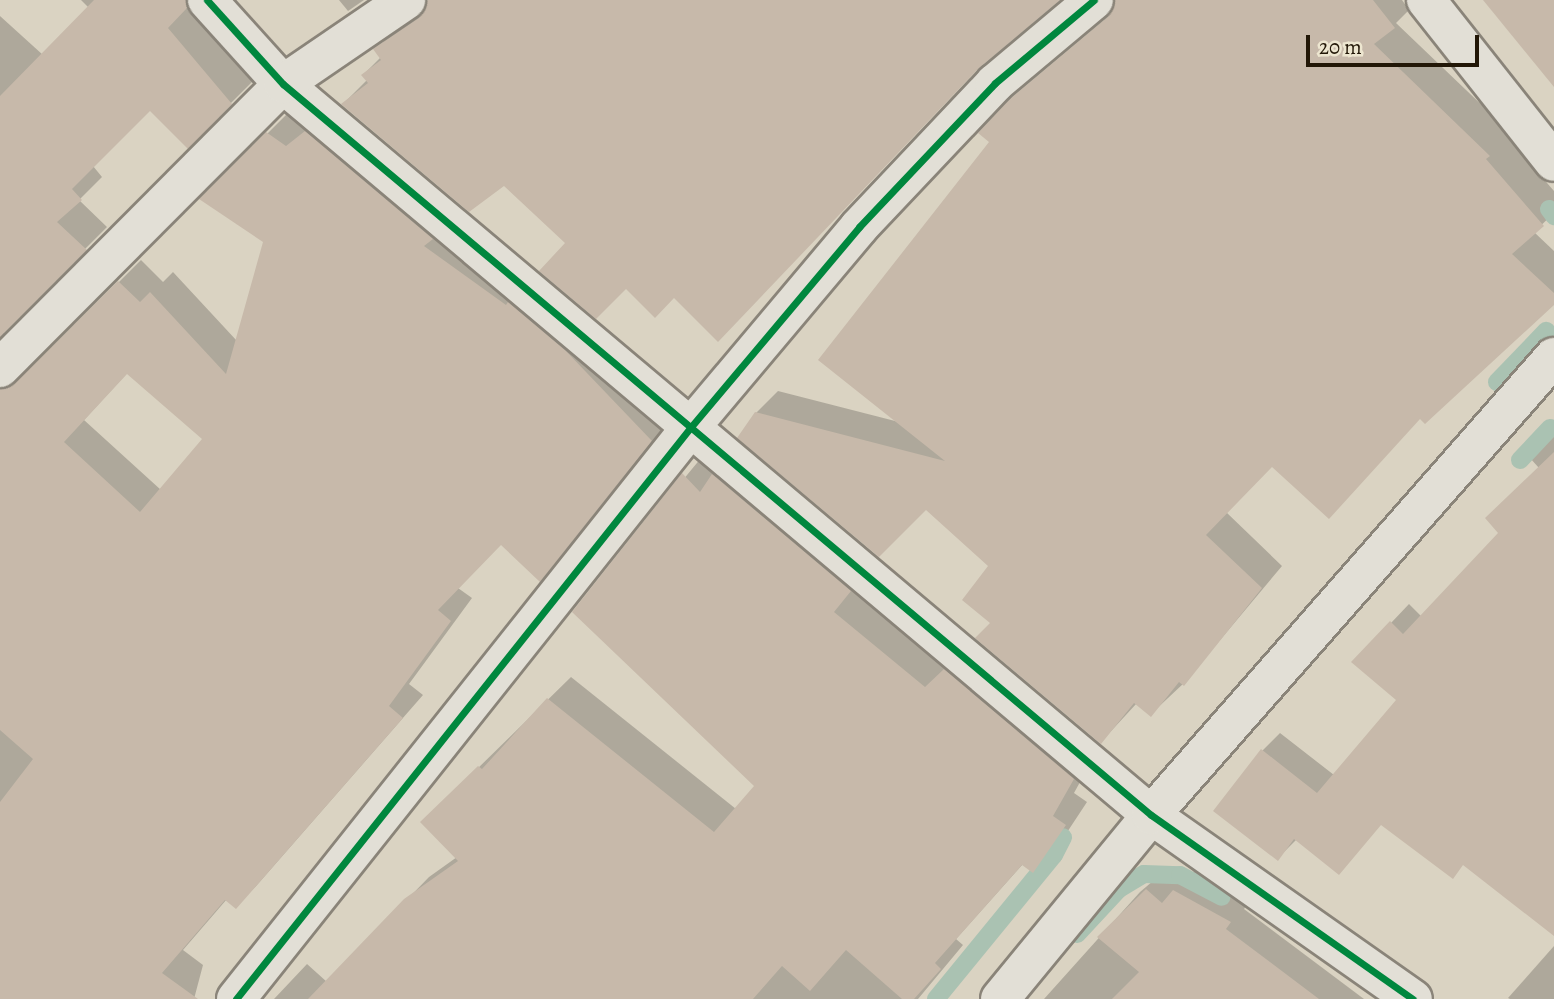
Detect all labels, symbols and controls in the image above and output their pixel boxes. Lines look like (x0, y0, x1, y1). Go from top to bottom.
scale bar (1309, 21, 1482, 65)
text: 20 m (1319, 33, 1362, 61)

